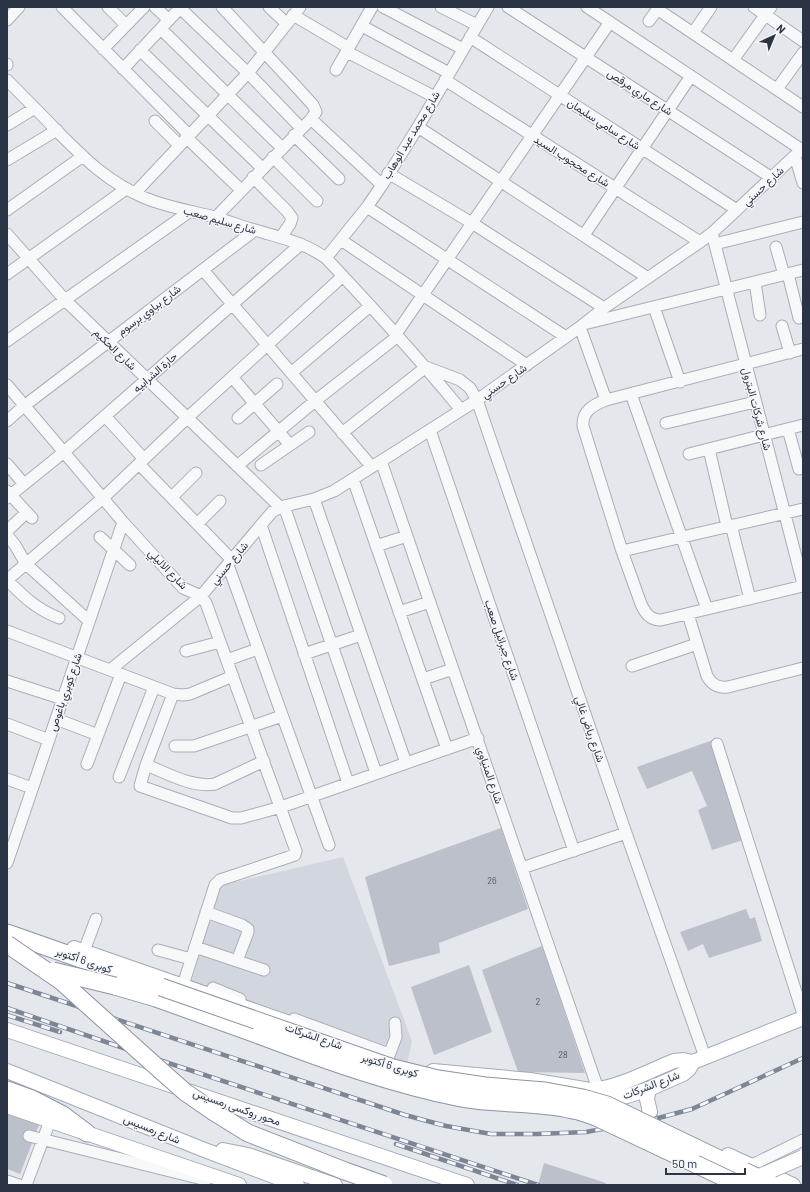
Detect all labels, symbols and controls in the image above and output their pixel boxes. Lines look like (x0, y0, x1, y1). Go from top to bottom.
north arrow (754, 16, 794, 56)
text: N (774, 21, 788, 36)
street label: شارع ماري مرقص (603, 66, 676, 121)
street label: شارع محمد عبد الوهاب (379, 88, 444, 182)
street label: شارع سامي سليمان (563, 95, 643, 155)
street label: شارع محجوب السيد (531, 132, 613, 191)
street label: شارع حسني (739, 163, 789, 211)
street label: شارع سليم صعب (182, 203, 258, 238)
street label: شارع بباوي برسوم (114, 281, 186, 341)
street label: شارع الحكيم (90, 325, 140, 374)
street label: حارة الشرابيه (130, 349, 180, 395)
street label: شارع حسني (479, 360, 531, 404)
street label: شارع شركات البترول (738, 366, 775, 453)
street label: شارع حسني (207, 538, 254, 589)
street label: شارع الاليلي (143, 546, 191, 594)
street label: شارع جبرائيل صعب (481, 598, 522, 683)
street label: شارع كوبري باغوص (45, 651, 88, 734)
street label: شارع رياض غالي (569, 694, 608, 765)
street label: شارع المنياوي (471, 745, 506, 807)
house number: 26 (487, 875, 497, 886)
street label: كوبرى 6 أكتوبر (53, 943, 114, 976)
house number: 2 (536, 996, 541, 1007)
street label: شارع الشركات (283, 1020, 345, 1053)
street label: كوبرى 6 أكتوبر (359, 1049, 420, 1080)
house number: 28 (558, 1049, 568, 1060)
street label: شارع الشركات (621, 1068, 682, 1103)
street label: محور روكسى رمسيس (191, 1085, 283, 1129)
street label: شارع رمسيس (121, 1111, 183, 1148)
scale bar (666, 1150, 745, 1176)
text: 50 m (672, 1156, 697, 1170)

